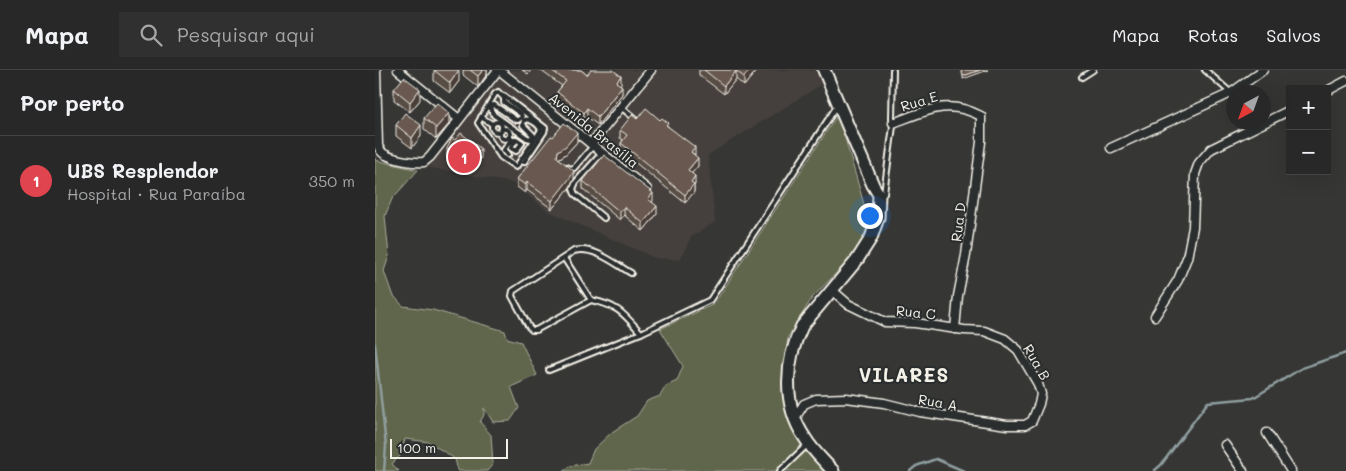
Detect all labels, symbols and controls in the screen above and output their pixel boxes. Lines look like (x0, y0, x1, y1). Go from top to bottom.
search box (119, 12, 469, 57)
text: Mapa (25, 19, 89, 50)
icon: search (137, 21, 165, 49)
text: Pesquisar aqui (177, 22, 315, 47)
text: Mapa (1112, 23, 1160, 47)
text: Rotas (1188, 23, 1238, 47)
text: Salvos (1266, 23, 1321, 47)
north arrow (1226, 85, 1271, 130)
map controls (1286, 85, 1331, 175)
button: + (1286, 85, 1331, 130)
street label: Rua E (898, 86, 940, 116)
street label: Avenida Brasília (545, 88, 643, 172)
text: Por perto (20, 89, 124, 116)
button: − (1286, 130, 1331, 175)
pin: 1 (448, 138, 480, 176)
text: UBS Resplendor (67, 158, 219, 183)
text: 1 (32, 170, 40, 191)
text: 350 m (309, 170, 355, 191)
text: Hospital · Rua Paraíba (67, 183, 246, 204)
street label: Rua D (946, 201, 970, 243)
your location (857, 203, 883, 229)
street label: Rua C (895, 300, 937, 324)
street label: Rua B (1019, 341, 1055, 383)
district label: VILARES (859, 362, 949, 387)
street label: Rua A (917, 389, 959, 415)
scale bar (390, 436, 507, 459)
text: 100 m (397, 438, 436, 457)

